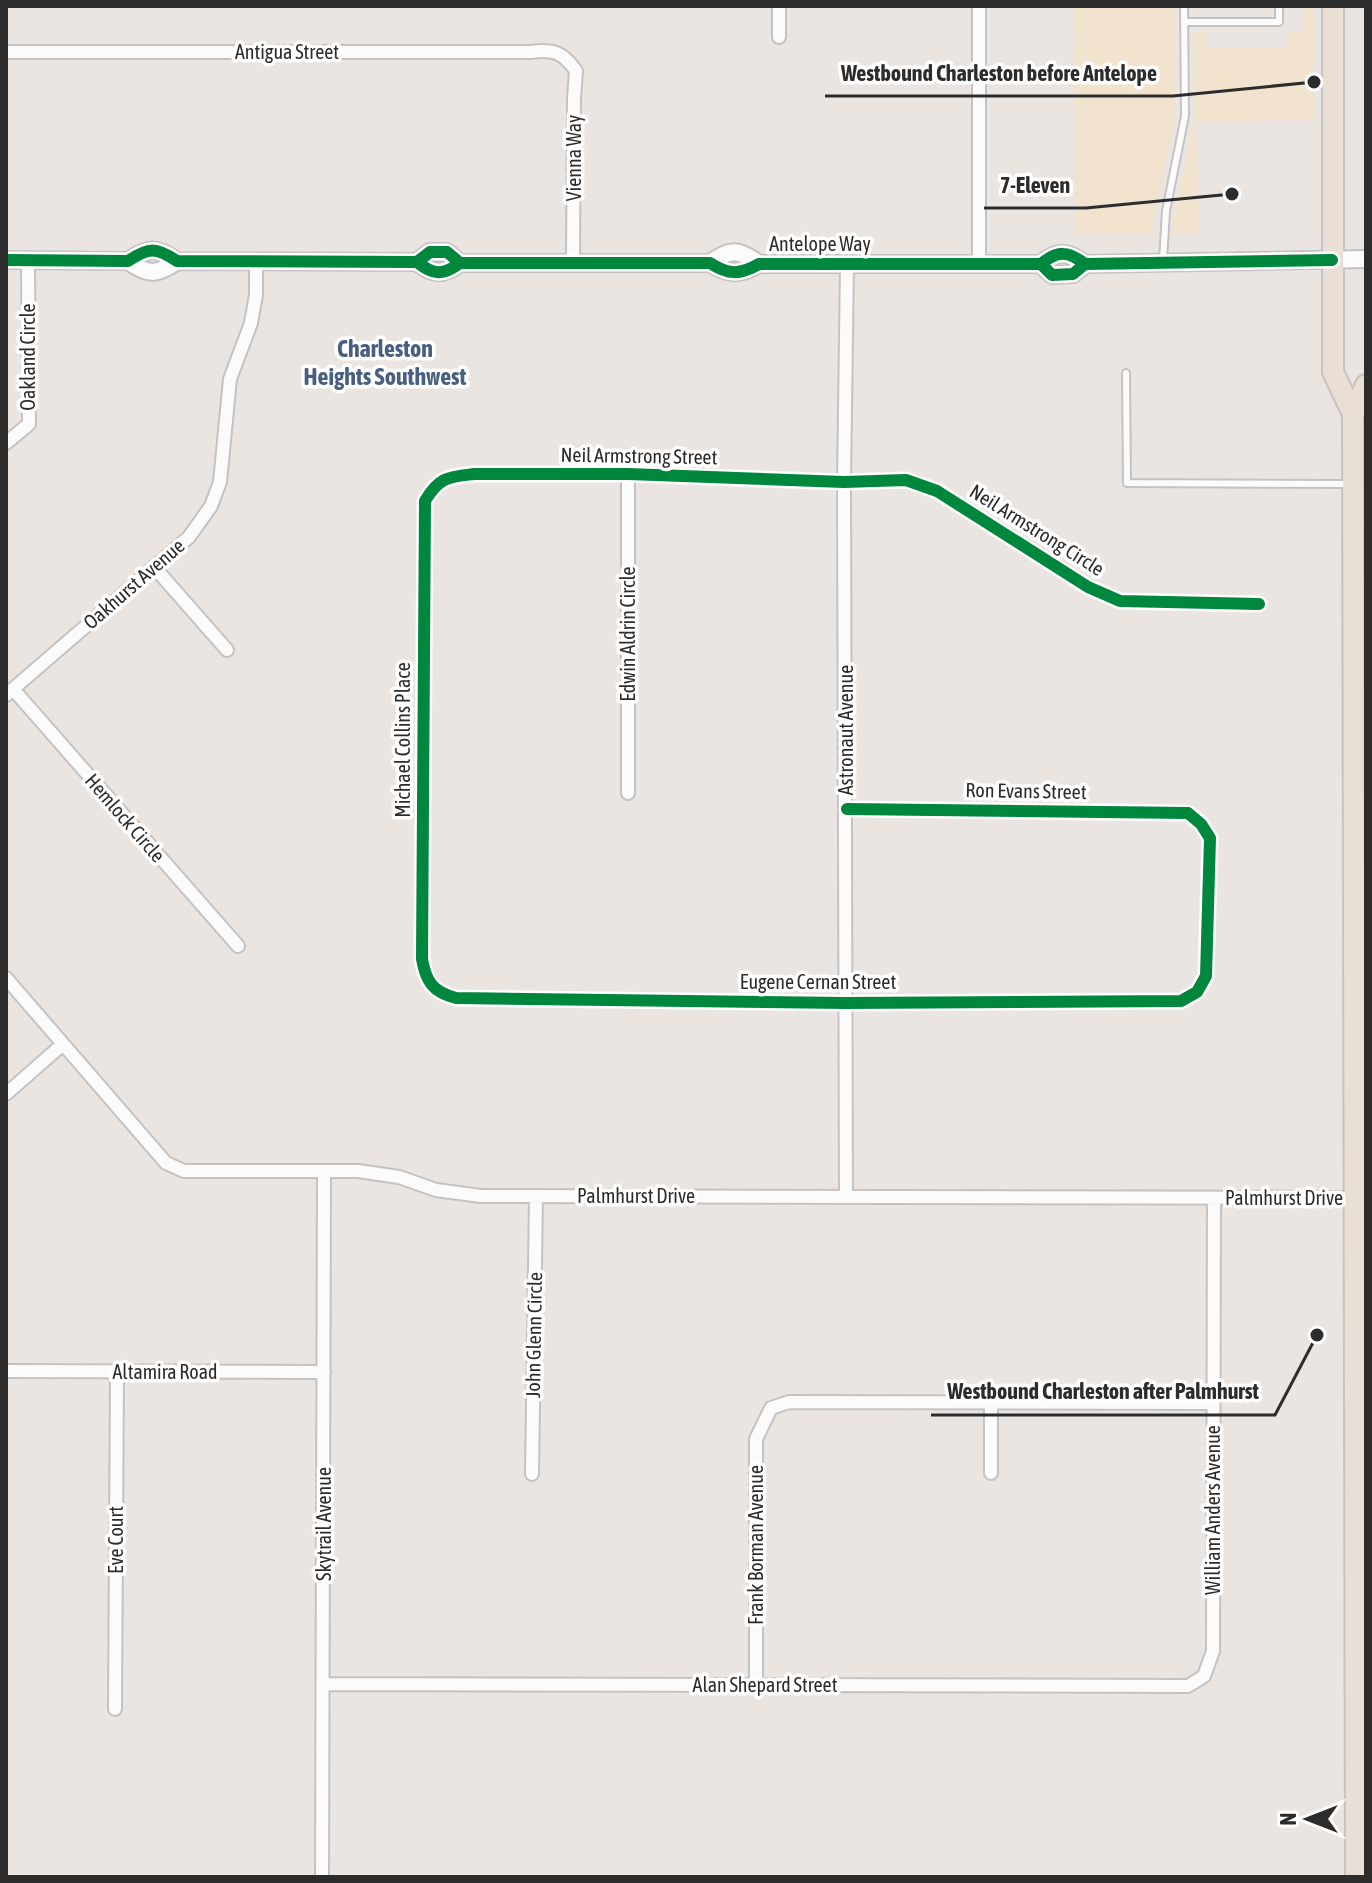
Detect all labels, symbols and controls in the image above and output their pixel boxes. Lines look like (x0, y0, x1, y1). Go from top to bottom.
street label: Antigua Street (235, 40, 339, 63)
callout: Westbound Charleston before Antelope (825, 50, 1173, 96)
text: Westbound Charleston before Antelope (840, 60, 1157, 86)
street label: Vienna Way (562, 115, 585, 201)
callout: 7-Eleven (984, 162, 1086, 208)
text: 7-Eleven (1000, 172, 1070, 198)
street label: Antelope Way (769, 232, 871, 255)
street label: Oakland Circle (16, 303, 39, 411)
district label: Charleston Heights Southwest (304, 335, 467, 390)
street label: Neil Armstrong Street (560, 443, 718, 468)
street label: Neil Armstrong Circle (966, 479, 1109, 580)
street label: Oakhurst Avenue (79, 534, 189, 634)
street label: Edwin Aldrin Circle (616, 566, 639, 702)
street label: Michael Collins Place (391, 662, 414, 818)
street label: Astronaut Avenue (834, 665, 857, 795)
street label: Hemlock Circle (81, 769, 170, 867)
street label: Ron Evans Street (965, 778, 1087, 803)
street label: Eugene Cernan Street (740, 970, 896, 993)
street label: Palmhurst Drive (577, 1184, 695, 1207)
street label: Palmhurst Drive (1225, 1186, 1343, 1209)
street label: John Glenn Circle (521, 1272, 546, 1398)
street label: Altamira Road (113, 1360, 217, 1383)
callout: Westbound Charleston after Palmhurst (931, 1369, 1275, 1415)
text: Westbound Charleston after Palmhurst (946, 1378, 1260, 1404)
street label: William Anders Avenue (1201, 1425, 1224, 1595)
street label: Frank Borman Avenue (744, 1465, 767, 1625)
street label: Skytrail Avenue (312, 1467, 335, 1581)
street label: Eve Court (104, 1506, 127, 1574)
street label: Alan Shepard Street (693, 1673, 838, 1696)
north arrow (1268, 1779, 1348, 1859)
text: N (1275, 1813, 1301, 1825)

